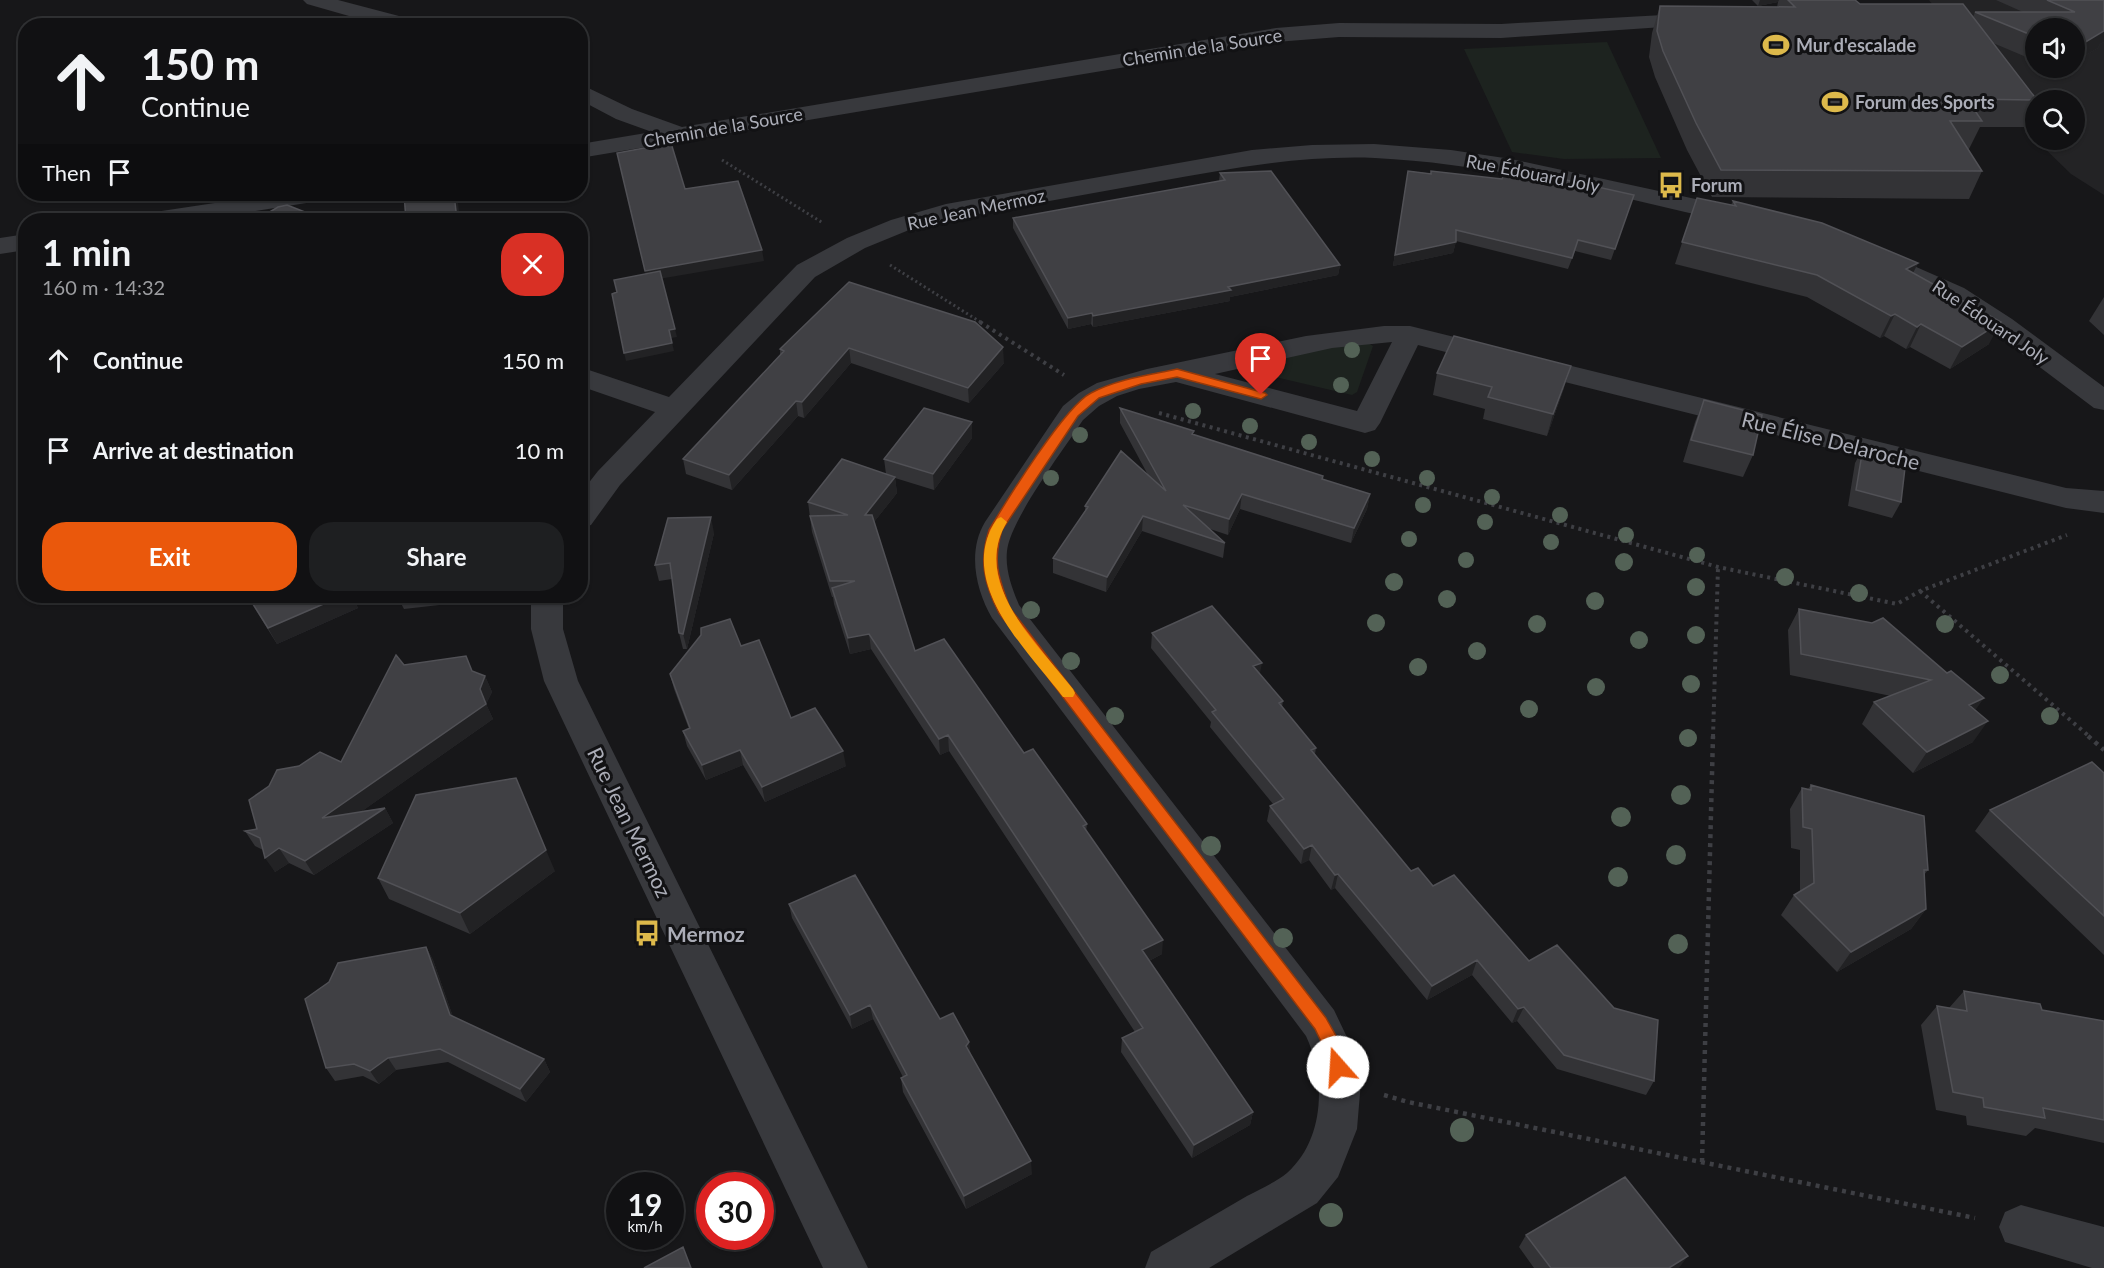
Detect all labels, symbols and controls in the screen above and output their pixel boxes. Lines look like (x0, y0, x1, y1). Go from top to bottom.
map controls (2025, 18, 2085, 150)
button: sound (2025, 18, 2085, 78)
street label: Chemin de la Source (1121, 24, 1283, 70)
sports icon: Mur d'escalade (1761, 30, 1791, 60)
place label: Mur d'escalade (1796, 34, 1916, 56)
text: 150 m (141, 39, 259, 89)
icon: ahead (42, 42, 120, 120)
sports icon: Forum des Sports (1820, 87, 1850, 117)
text: Continue (141, 90, 250, 123)
button: search (2025, 90, 2085, 150)
place label: Forum des Sports (1855, 91, 1995, 113)
street label: Chemin de la Source (642, 102, 804, 152)
street label: Rue Édouard Joly (1464, 149, 1602, 197)
icon: arrive (103, 156, 136, 189)
text: Then (42, 159, 91, 186)
bus stop icon: Forum (1656, 170, 1686, 200)
place label: Forum (1691, 174, 1743, 196)
street label: Rue Jean Mermoz (905, 184, 1047, 234)
text: 1 min (42, 230, 131, 274)
button: close (501, 233, 564, 296)
text: 160 m · 14:32 (42, 275, 165, 299)
street label: Rue Édouard Joly (1929, 275, 2054, 369)
pin (1235, 333, 1286, 395)
icon: arrive (1244, 342, 1277, 375)
icon: ahead (42, 344, 75, 377)
text: Continue (93, 347, 183, 374)
text: 150 m (502, 347, 564, 374)
street label: Rue Élise Delaroche (1739, 406, 1923, 474)
icon: arrive (42, 434, 75, 467)
text: Arrive at destination (93, 437, 294, 464)
text: 10 m (515, 437, 564, 464)
button: Exit (42, 522, 297, 591)
button: Share (309, 522, 564, 591)
street label: Rue Jean Mermoz (583, 743, 677, 901)
bus stop icon: Mermoz (632, 918, 662, 948)
place label: Mermoz (667, 921, 745, 946)
position arrow (1306, 1035, 1370, 1099)
speed limit sign: 30 (696, 1172, 774, 1250)
text: 19 (628, 1186, 662, 1222)
text: km/h (627, 1217, 663, 1235)

